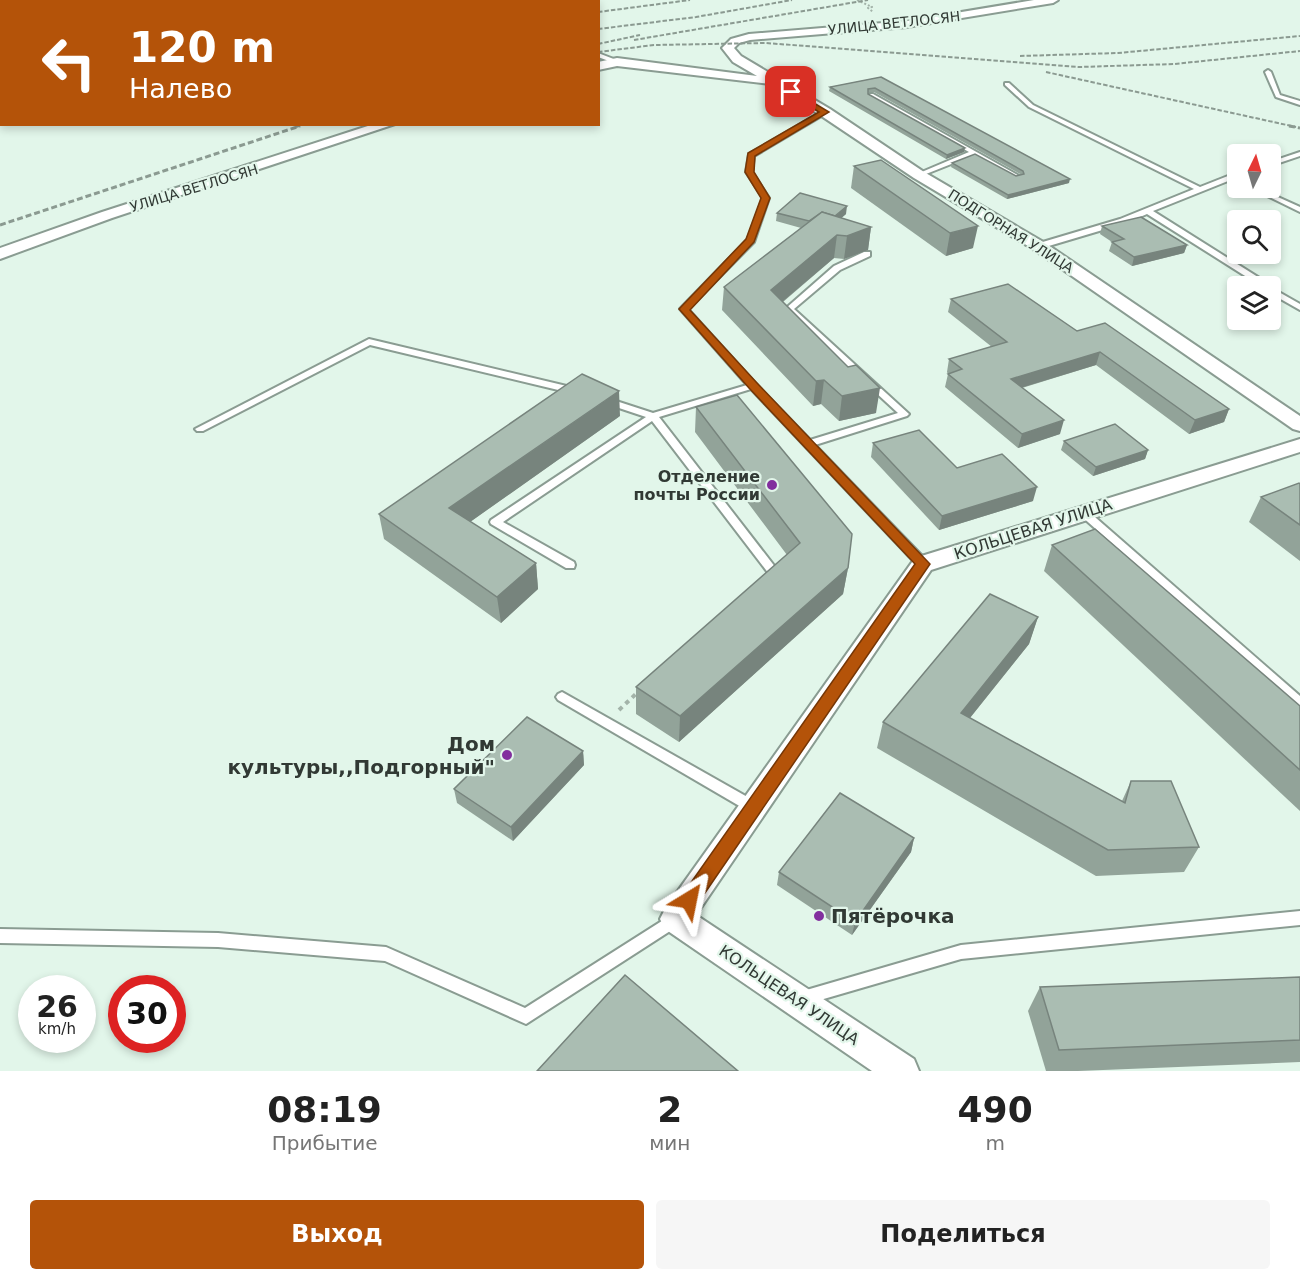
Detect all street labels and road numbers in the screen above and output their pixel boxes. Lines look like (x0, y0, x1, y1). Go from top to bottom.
street label: УЛИЦА ВЕТЛОСЯН (827, 8, 961, 38)
street label: УЛИЦА ВЕТЛОСЯН (128, 161, 260, 215)
street label: ПОДГОРНАЯ УЛИЦА (945, 186, 1077, 276)
street label: КОЛЬЦЕВАЯ УЛИЦА (952, 494, 1114, 563)
street label: КОЛЬЦЕВАЯ УЛИЦА (715, 941, 863, 1049)

